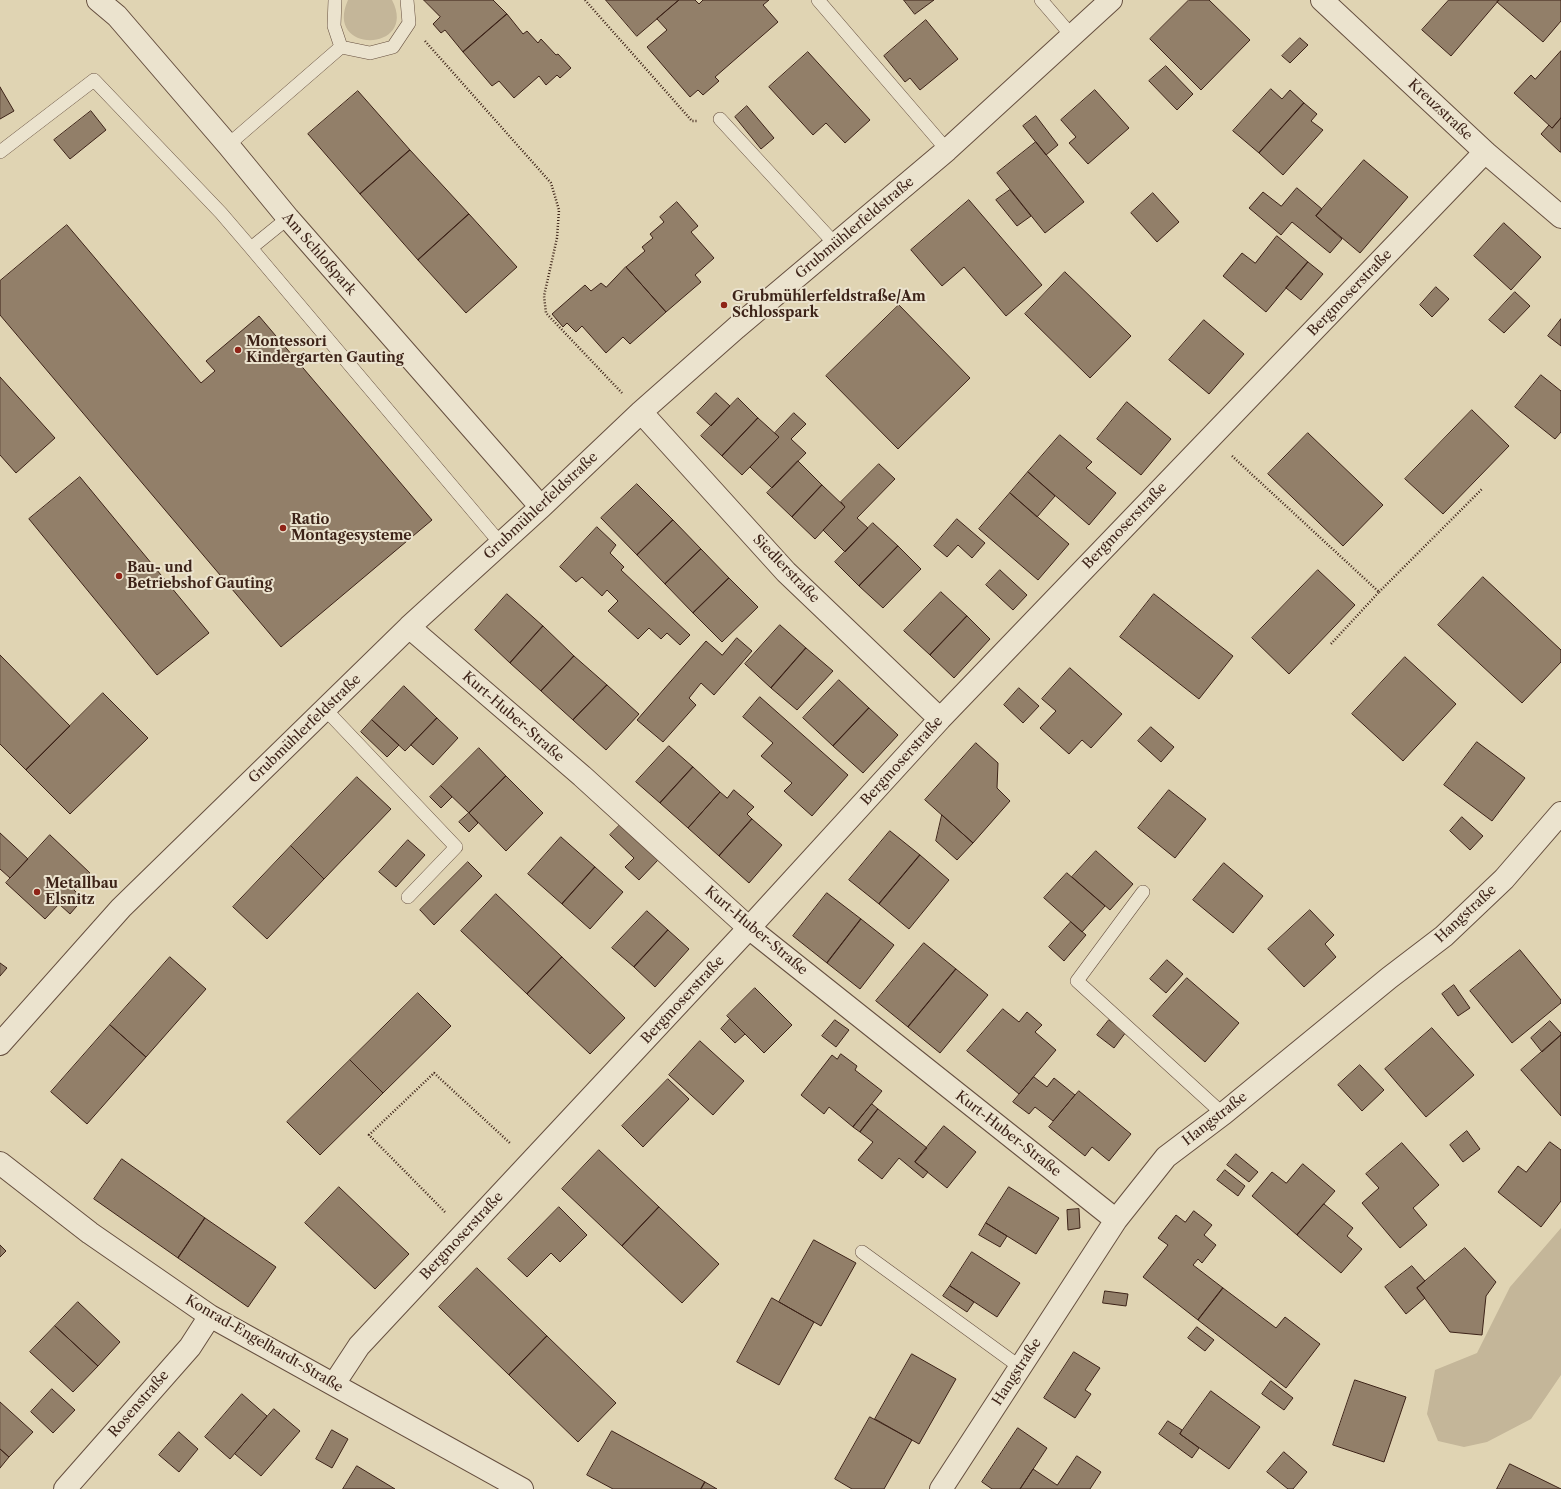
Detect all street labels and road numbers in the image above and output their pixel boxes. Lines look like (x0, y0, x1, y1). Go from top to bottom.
street label: Kreuzstraße (1404, 76, 1476, 144)
street label: Grubmühlerfeldstraße (792, 174, 918, 282)
street label: Am Schloßpark (279, 209, 359, 299)
street label: Bergmoserstraße (1304, 246, 1396, 340)
street label: Grubmühlerfeldstraße (481, 449, 601, 563)
street label: Bergmoserstraße (1079, 479, 1171, 573)
street label: Siedlerstraße (749, 531, 823, 607)
street label: Kurt-Huber-Straße (459, 668, 567, 766)
street label: Grubmühlerfeldstraße (245, 671, 365, 787)
street label: Bergmoserstraße (858, 713, 946, 809)
street label: Hangstraße (1432, 882, 1500, 946)
street label: Kurt-Huber-Straße (701, 883, 811, 979)
street label: Bergmoserstraße (638, 953, 728, 1047)
street label: Kurt-Huber-Straße (952, 1088, 1064, 1180)
street label: Hangstraße (1179, 1089, 1251, 1149)
street label: Bergmoserstraße (417, 1189, 507, 1283)
street label: Konrad-Engelhardt-Straße (182, 1292, 346, 1396)
street label: Hangstraße (989, 1335, 1045, 1409)
street label: Rosenstraße (105, 1367, 173, 1441)

